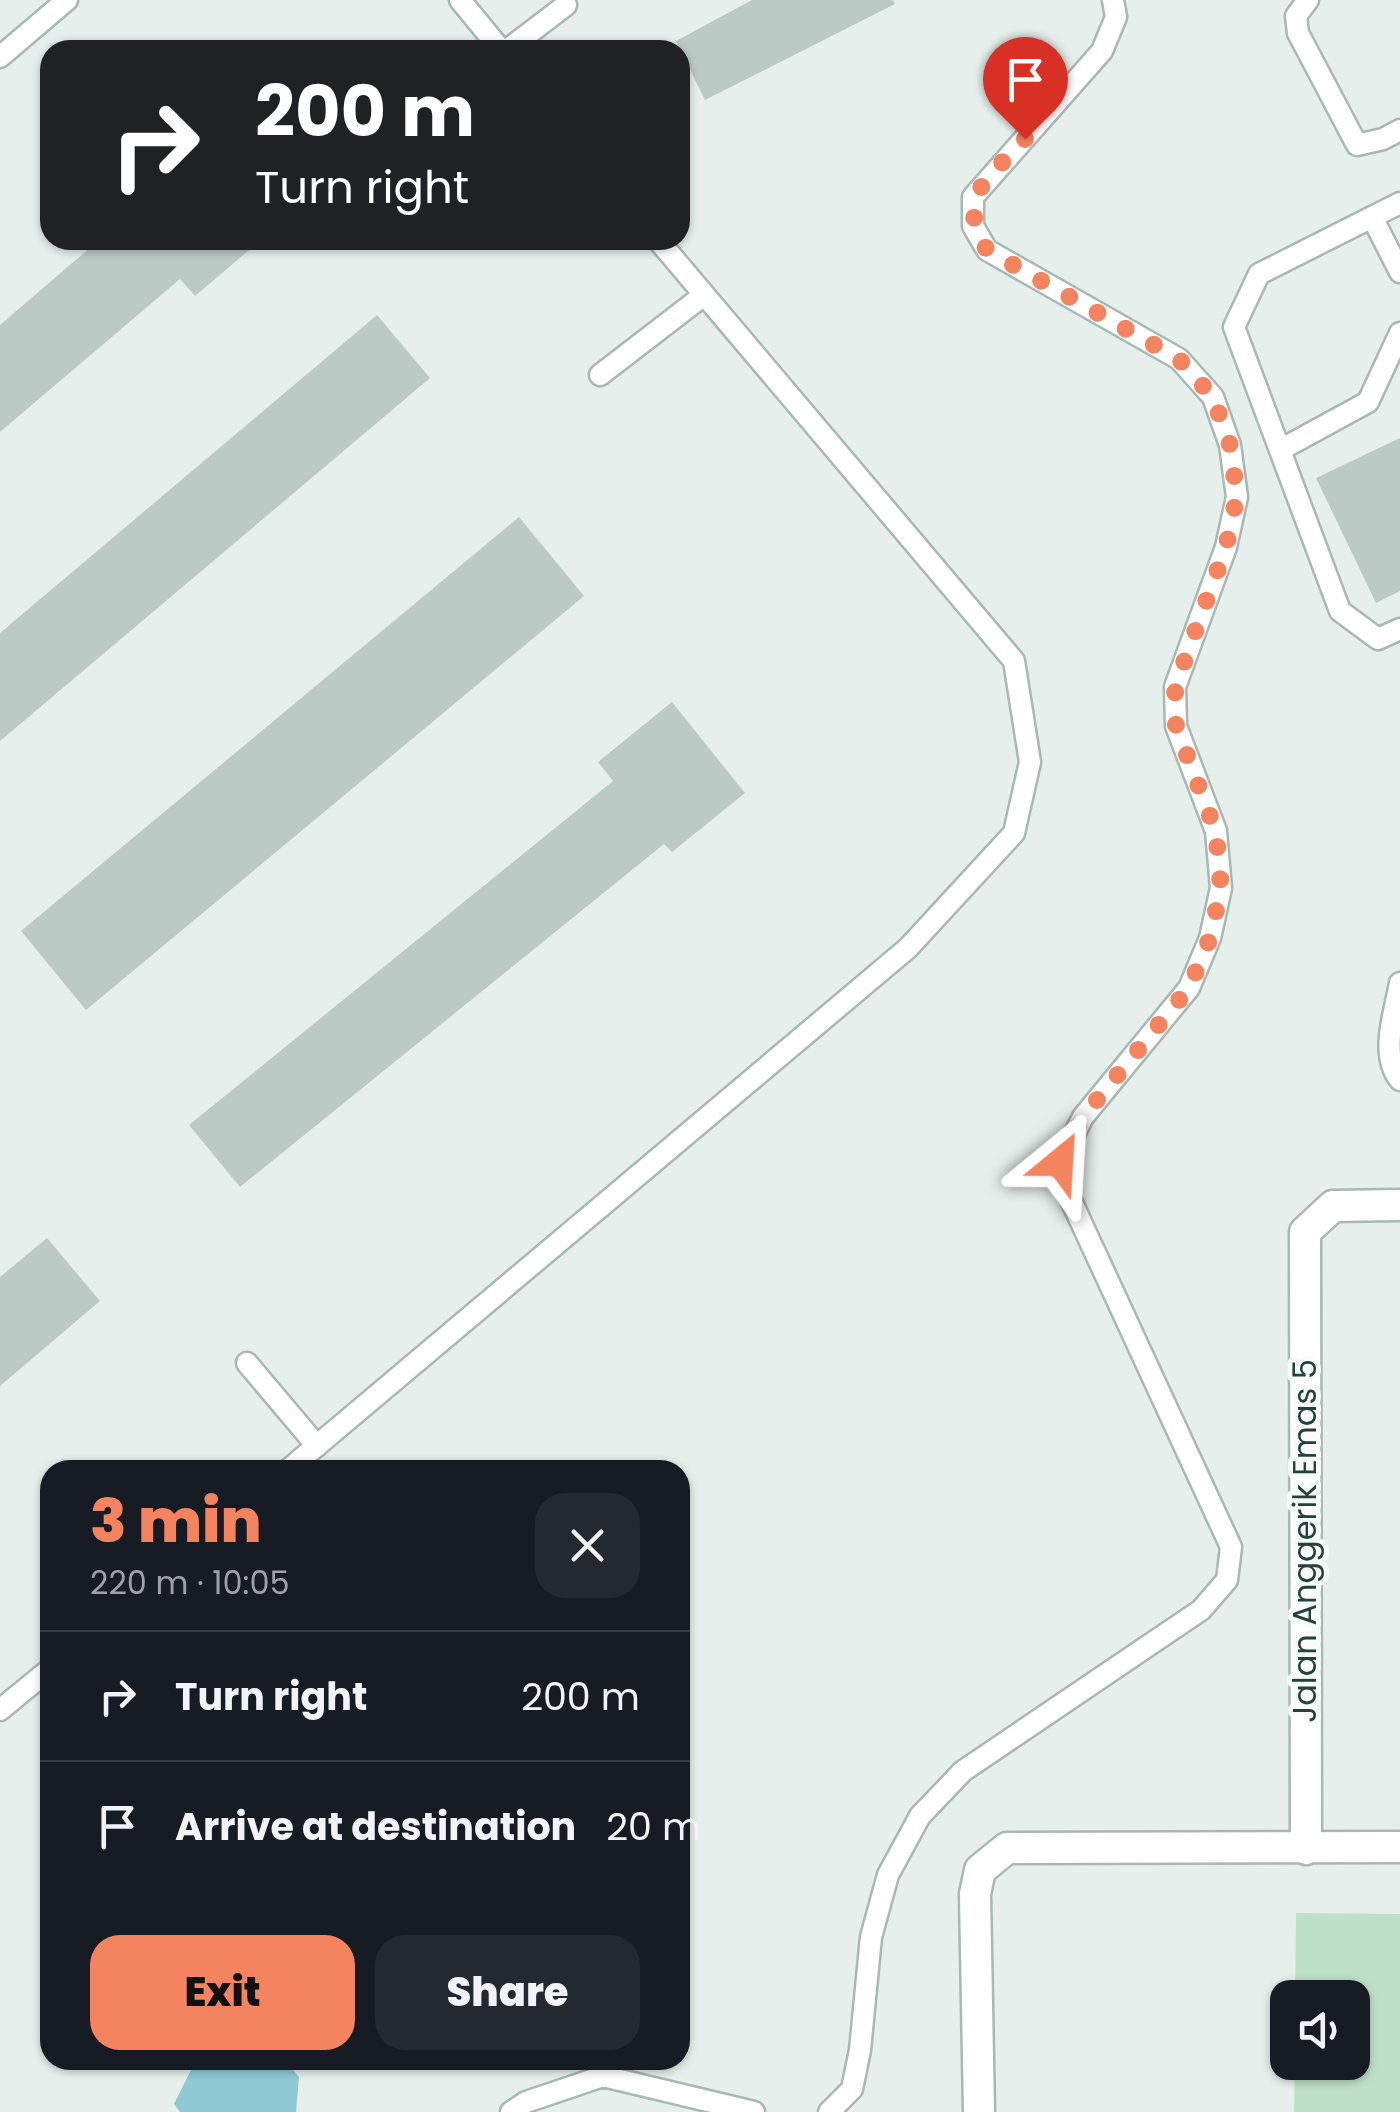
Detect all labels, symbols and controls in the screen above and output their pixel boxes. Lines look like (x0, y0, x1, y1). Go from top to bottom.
pin (983, 37, 1068, 140)
icon: arrive (998, 52, 1053, 107)
text: 200 m (255, 62, 475, 161)
icon: right (90, 80, 220, 210)
text: Turn right (255, 156, 469, 219)
position arrow (1008, 1110, 1112, 1214)
street label: Jalan Anggerik Emas 5 (1282, 1359, 1327, 1723)
text: 3 min (90, 1479, 262, 1563)
button: close (535, 1493, 640, 1598)
text: 220 m · 10:05 (90, 1560, 290, 1605)
icon: right (90, 1669, 145, 1724)
text: Turn right (175, 1670, 367, 1723)
text: 200 m (521, 1670, 640, 1723)
icon: arrive (90, 1799, 145, 1854)
text: Arrive at destination (175, 1800, 576, 1853)
text: 20 m (606, 1800, 701, 1853)
button: Exit (90, 1935, 355, 2050)
button: Share (375, 1935, 640, 2050)
map controls (1270, 1980, 1370, 2080)
button: sound (1270, 1980, 1370, 2080)

